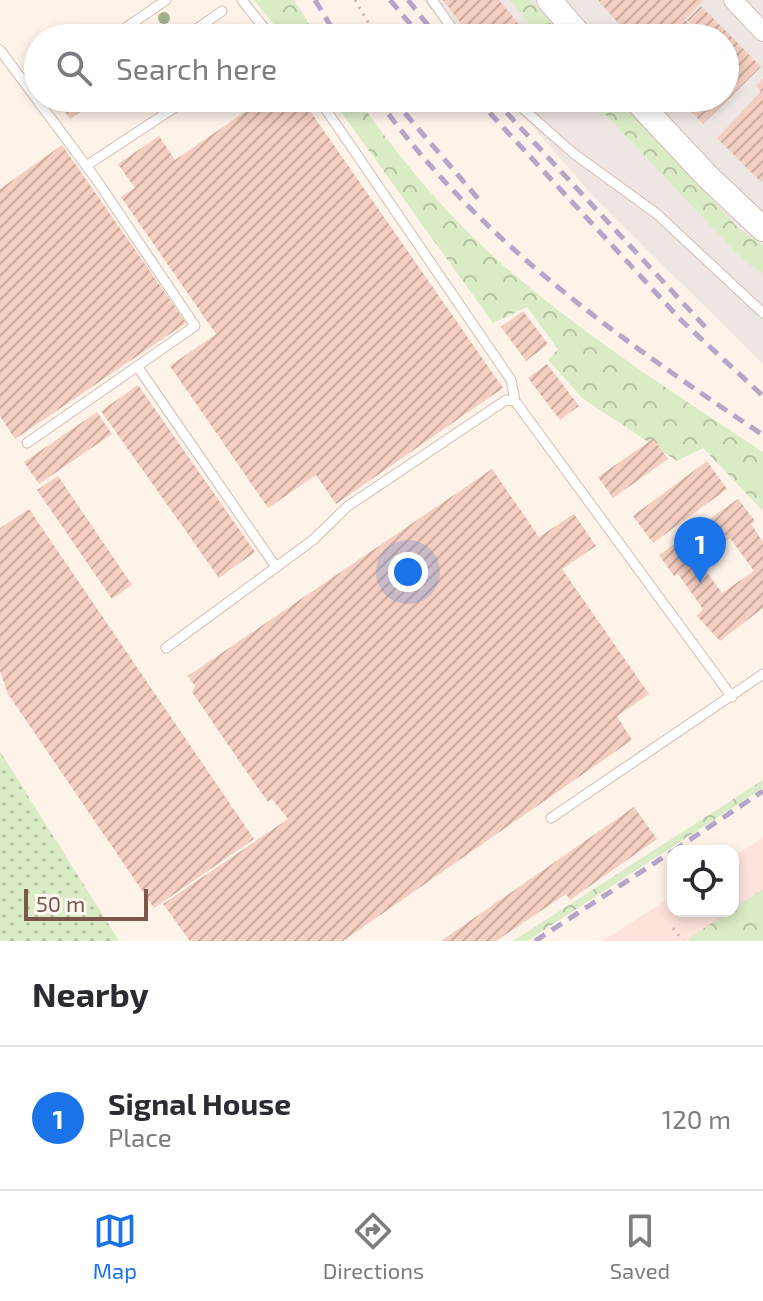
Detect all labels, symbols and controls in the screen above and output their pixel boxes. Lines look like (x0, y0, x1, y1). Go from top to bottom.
search box (24, 24, 739, 112)
icon: search (52, 46, 96, 90)
text: Search here (116, 50, 277, 86)
pin: 1 (674, 517, 726, 583)
your location (388, 552, 428, 592)
map controls (667, 845, 739, 917)
button: locate (667, 845, 739, 917)
scale bar (24, 885, 148, 921)
text: 50 m (36, 890, 85, 916)
text: Nearby (32, 973, 149, 1014)
text: Signal House (108, 1085, 291, 1121)
text: 1 (52, 1103, 64, 1134)
text: 120 m (662, 1103, 731, 1134)
text: Place (108, 1121, 172, 1152)
tab: Map (93, 1209, 137, 1283)
tab: Directions (323, 1209, 424, 1283)
tab: Saved (610, 1209, 670, 1283)

